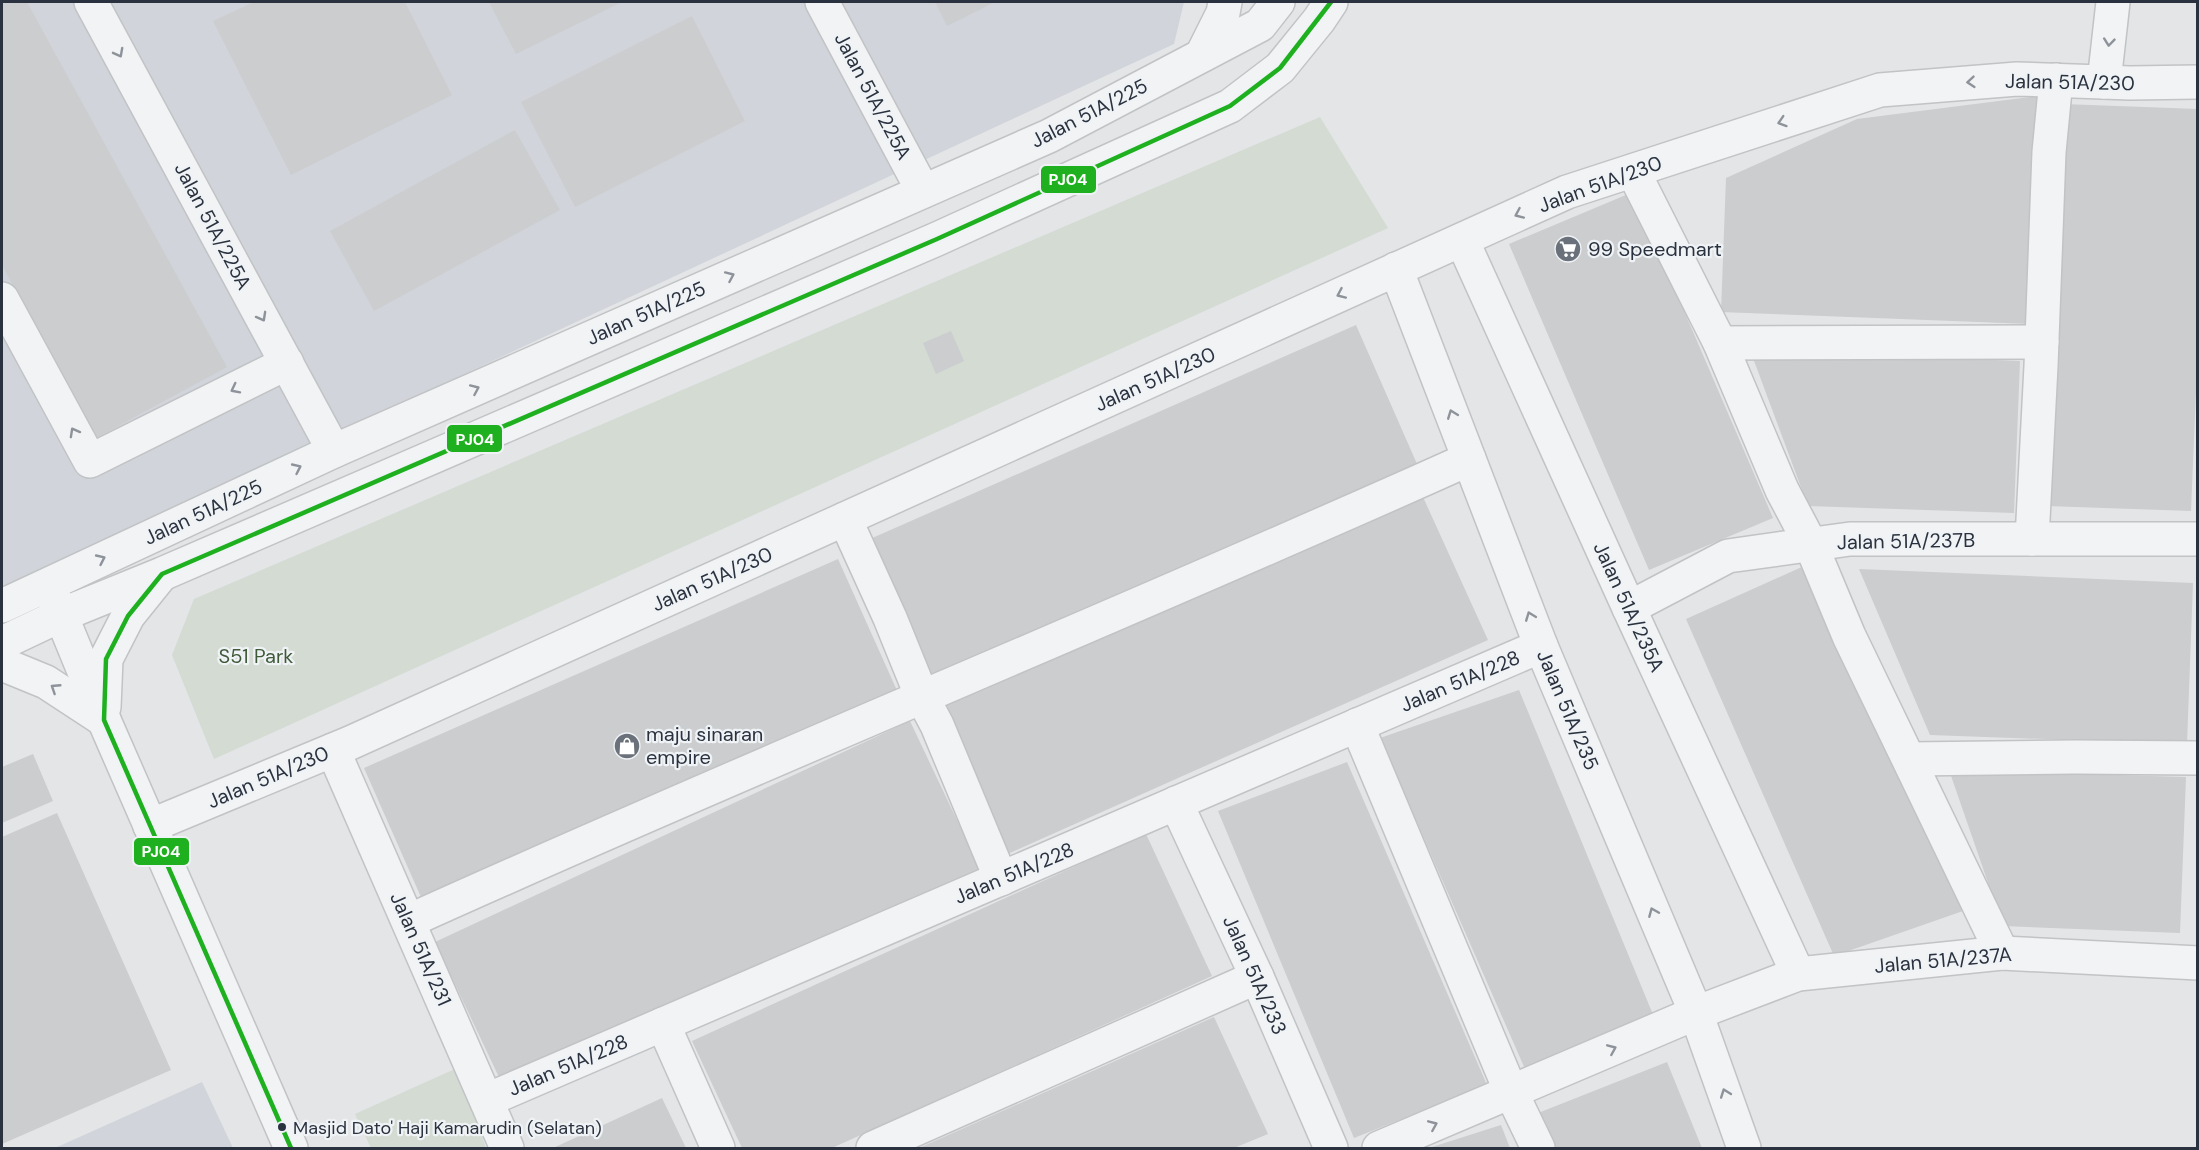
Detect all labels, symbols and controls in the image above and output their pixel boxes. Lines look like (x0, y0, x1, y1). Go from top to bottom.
street label: Jalan 51A/225A (829, 28, 917, 164)
one-way arrow (2103, 37, 2116, 46)
one-way arrow (112, 47, 123, 57)
street label: Jalan 51A/230 (2005, 68, 2135, 96)
street label: Jalan 51A/225 (1026, 72, 1152, 154)
one-way arrow (1967, 76, 1976, 89)
one-way arrow (1777, 115, 1788, 127)
street label: Jalan 51A/230 (1535, 150, 1665, 218)
street label: Jalan 51A/225A (169, 158, 257, 294)
line badge: PJ04 (1040, 165, 1097, 194)
text: PJ04 (1048, 169, 1088, 190)
one-way arrow (1514, 207, 1525, 219)
supermarket icon: 99 Speedmart (1553, 234, 1583, 264)
place label: 99 Speedmart (1588, 236, 1722, 262)
one-way arrow (724, 271, 735, 283)
street label: Jalan 51A/225 (582, 275, 710, 351)
one-way arrow (1336, 287, 1347, 299)
one-way arrow (255, 311, 266, 321)
street label: Jalan 51A/230 (1091, 341, 1219, 417)
one-way arrow (230, 382, 241, 394)
one-way arrow (469, 384, 480, 396)
one-way arrow (1447, 409, 1459, 420)
line badge: PJ04 (446, 424, 503, 453)
one-way arrow (70, 428, 81, 438)
text: PJ04 (455, 429, 495, 450)
one-way arrow (291, 464, 302, 476)
street label: Jalan 51A/225 (140, 473, 266, 551)
street label: Jalan 51A/237B (1837, 527, 1975, 555)
street label: Jalan 51A/235A (1588, 538, 1670, 676)
street label: Jalan 51A/230 (648, 541, 776, 617)
one-way arrow (95, 554, 106, 566)
one-way arrow (1525, 611, 1537, 622)
park label: S51 Park (219, 643, 293, 669)
street label: Jalan 51A/228 (1396, 644, 1524, 718)
street label: Jalan 51A/235 (1531, 646, 1605, 774)
one-way arrow (51, 684, 62, 695)
place label: maju sinaran empire (646, 721, 763, 770)
shop icon: maju sinaran empire (612, 731, 642, 761)
street label: Jalan 51A/230 (203, 740, 333, 814)
street label: Jalan 51A/228 (950, 836, 1078, 910)
line badge: PJ04 (133, 837, 190, 866)
text: PJ04 (141, 841, 181, 862)
street label: Jalan 51A/231 (384, 888, 458, 1010)
one-way arrow (1648, 907, 1660, 918)
street label: Jalan 51A/233 (1217, 911, 1293, 1039)
street label: Jalan 51A/237A (1873, 941, 2013, 979)
street label: Jalan 51A/228 (504, 1028, 632, 1102)
one-way arrow (1606, 1044, 1617, 1056)
one-way arrow (1719, 1089, 1732, 1099)
place label: Masjid Dato' Haji Kamarudin (Selatan) (293, 1116, 602, 1140)
marker: Masjid Dato' Haji Kamarudin (Selatan) (276, 1121, 288, 1133)
one-way arrow (1426, 1121, 1437, 1133)

